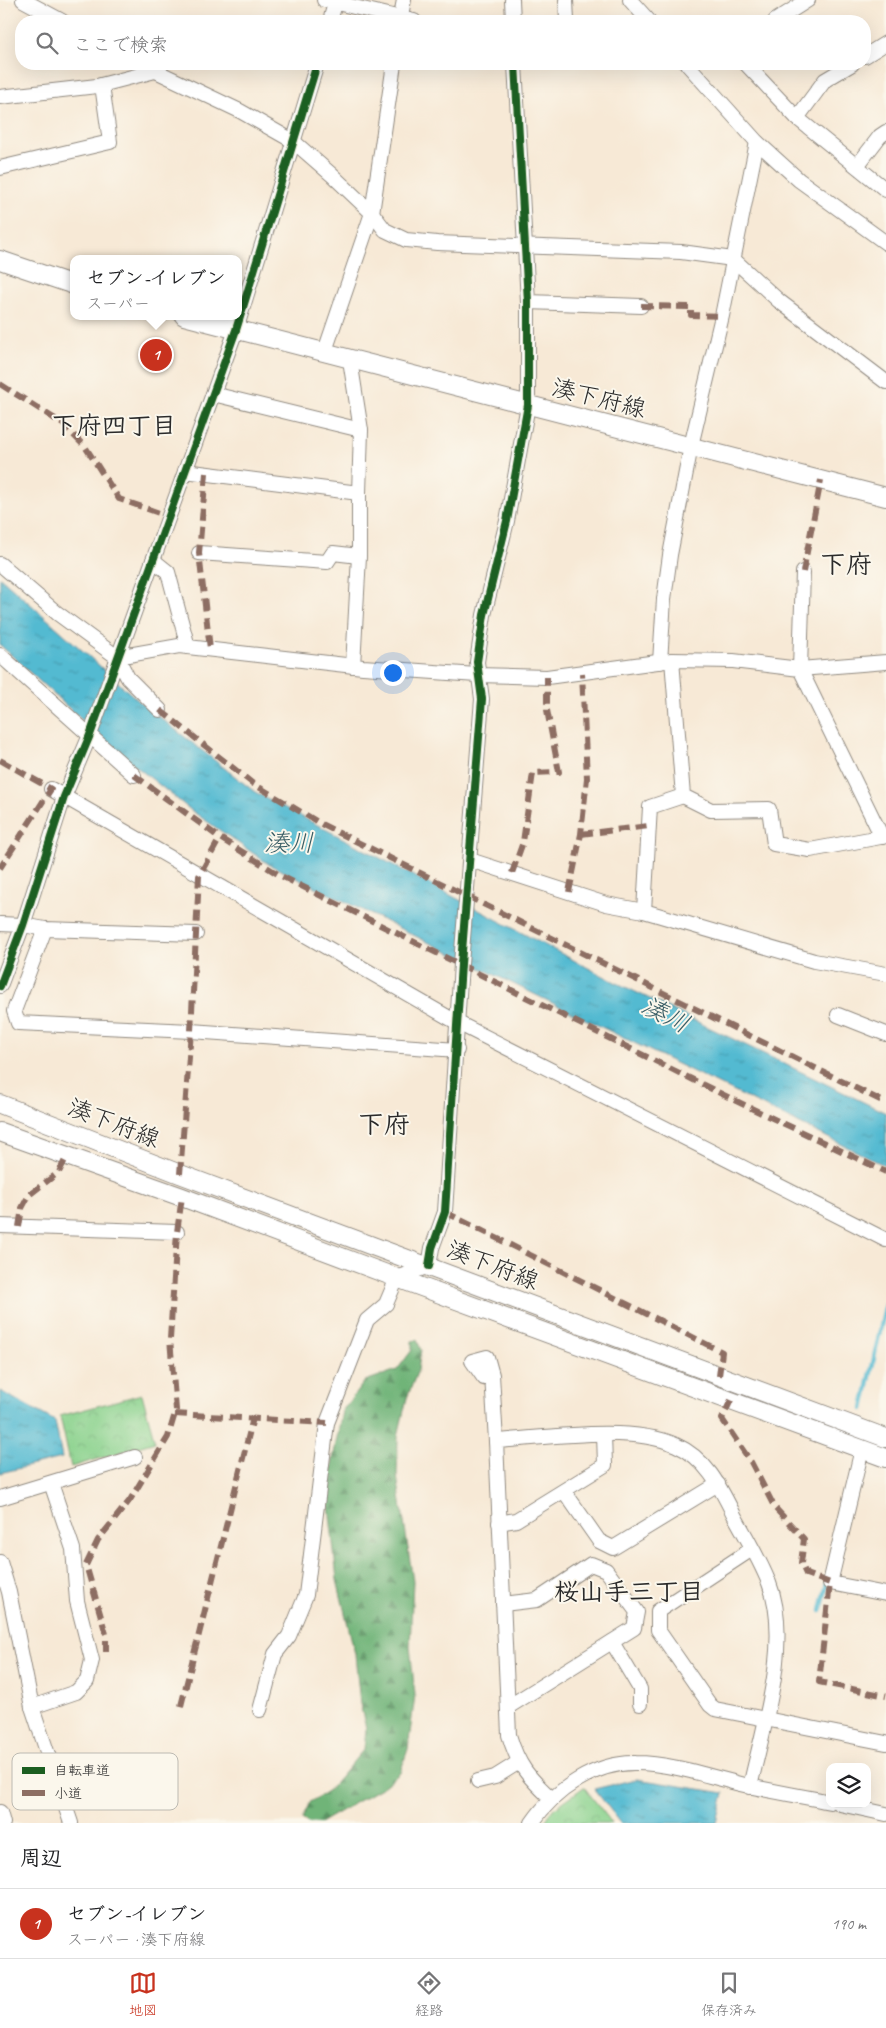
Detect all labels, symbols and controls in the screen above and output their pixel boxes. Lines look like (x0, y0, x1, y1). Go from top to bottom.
search box (15, 15, 871, 70)
icon: search (33, 29, 61, 57)
text: ここで検索 (73, 33, 168, 57)
popup (70, 255, 242, 320)
text: セブン-イレブン (86, 266, 226, 290)
text: スーパー (86, 294, 150, 314)
pin: 1 (140, 336, 172, 374)
street label: 湊下府線 (549, 372, 649, 424)
district label: 下府四丁目 (51, 410, 177, 442)
district label: 下府 (820, 548, 872, 581)
your location (380, 660, 406, 686)
water label: 湊川 (264, 827, 314, 859)
water label: 湊川 (636, 989, 695, 1041)
street label: 湊下府線 (64, 1092, 164, 1154)
district label: 下府 (358, 1108, 410, 1141)
street label: 湊下府線 (443, 1234, 543, 1296)
district label: 桜山手三丁目 (554, 1576, 704, 1608)
legend (12, 1753, 178, 1810)
text: 自転車道 (54, 1762, 110, 1779)
map controls (826, 1763, 871, 1808)
button: layers (826, 1763, 871, 1808)
text: 小道 (54, 1785, 82, 1802)
text: 周辺 (20, 1845, 62, 1871)
text: セブン-イレブン (67, 1902, 206, 1926)
text: 1 (32, 1914, 40, 1934)
text: 190 m (832, 1914, 866, 1934)
text: スーパー · 湊下府線 (67, 1930, 205, 1950)
tab: 地図 (129, 1969, 157, 2019)
tab: 経路 (415, 1969, 443, 2019)
tab: 保存済み (701, 1969, 757, 2019)

